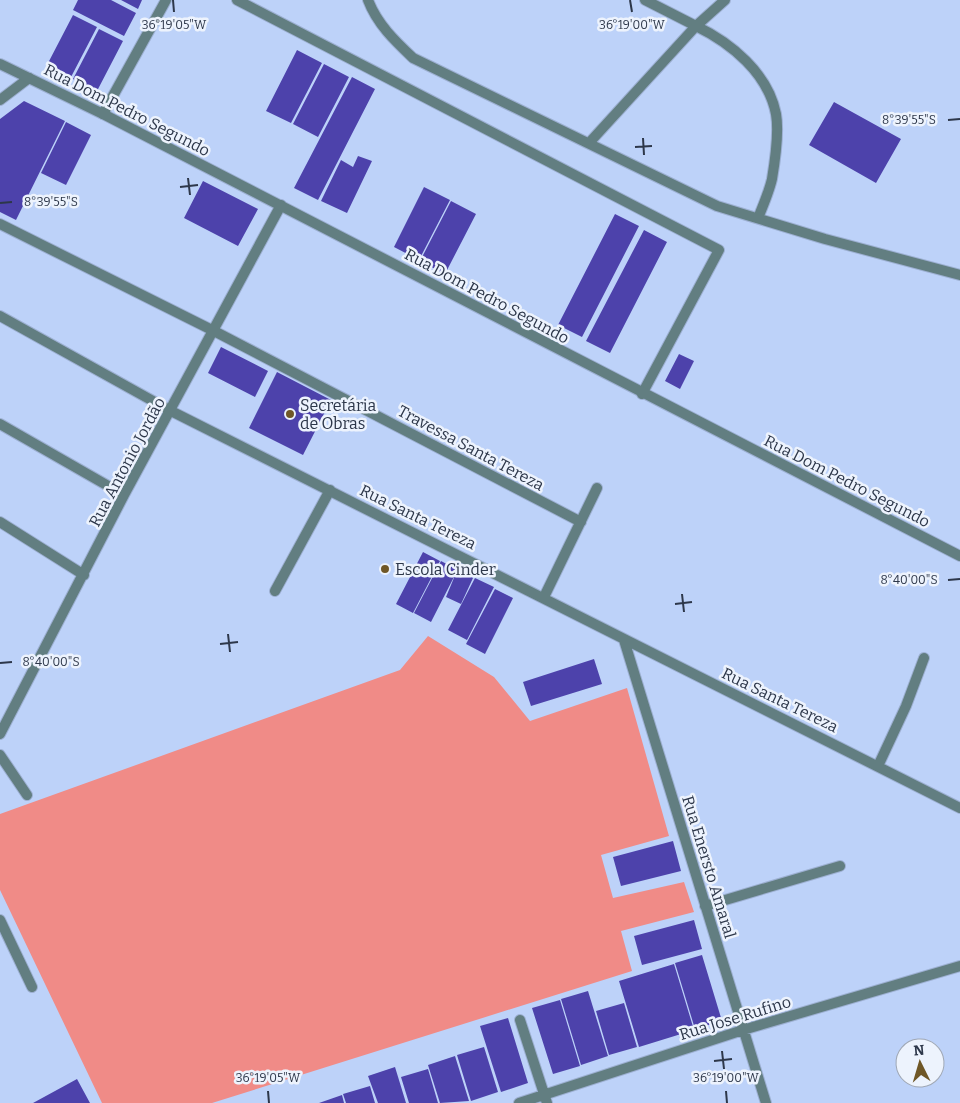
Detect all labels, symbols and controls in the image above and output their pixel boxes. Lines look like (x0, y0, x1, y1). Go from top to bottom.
text: 36°19'05"W (142, 18, 207, 32)
text: 36°19'00"W (599, 18, 666, 32)
street label: Rua Dom Pedro Segundo (41, 60, 213, 160)
text: 8°39'55"S (882, 113, 936, 127)
text: 8°39'55"S (24, 195, 78, 209)
street label: Rua Dom Pedro Segundo (401, 245, 573, 347)
street label: Rua Antonio Jordão (85, 394, 169, 530)
place label: Secretária de Obras (300, 396, 376, 433)
street label: Travessa Santa Tereza (395, 401, 548, 495)
marker: Secretária de Obras (284, 408, 296, 420)
street label: Rua Dom Pedro Segundo (761, 431, 933, 531)
street label: Rua Santa Tereza (357, 481, 479, 553)
place label: Escola Cinder (395, 560, 496, 579)
marker: Escola Cinder (379, 563, 391, 575)
text: 8°40'00"S (880, 573, 938, 587)
text: 8°40'00"S (22, 655, 80, 669)
street label: Rua Santa Tereza (719, 664, 841, 736)
street label: Rua Enersto Amaral (678, 793, 740, 941)
street label: Rua Jose Rufino (677, 992, 793, 1044)
north arrow (895, 1038, 945, 1088)
text: N (913, 1042, 925, 1059)
text: 36°19'05"W (236, 1071, 301, 1085)
text: 36°19'00"W (693, 1071, 760, 1085)

